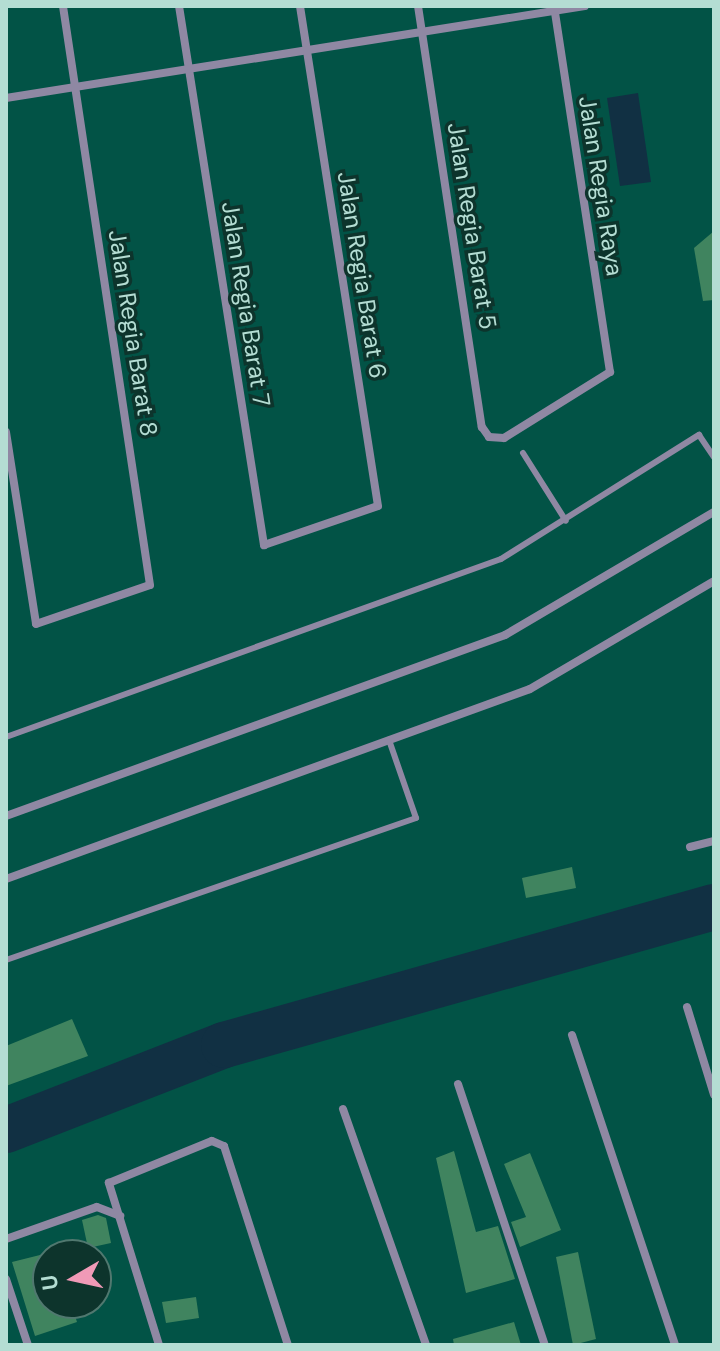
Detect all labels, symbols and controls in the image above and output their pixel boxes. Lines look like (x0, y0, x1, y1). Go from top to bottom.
street label: Jalan Regia Raya (573, 94, 629, 278)
street label: Jalan Regia Barat 5 (441, 121, 503, 331)
street label: Jalan Regia Barat 6 (331, 169, 393, 381)
street label: Jalan Regia Barat 7 (216, 199, 276, 409)
street label: Jalan Regia Barat 8 (102, 228, 164, 438)
north arrow (32, 1239, 112, 1319)
text: U (34, 1273, 65, 1292)

